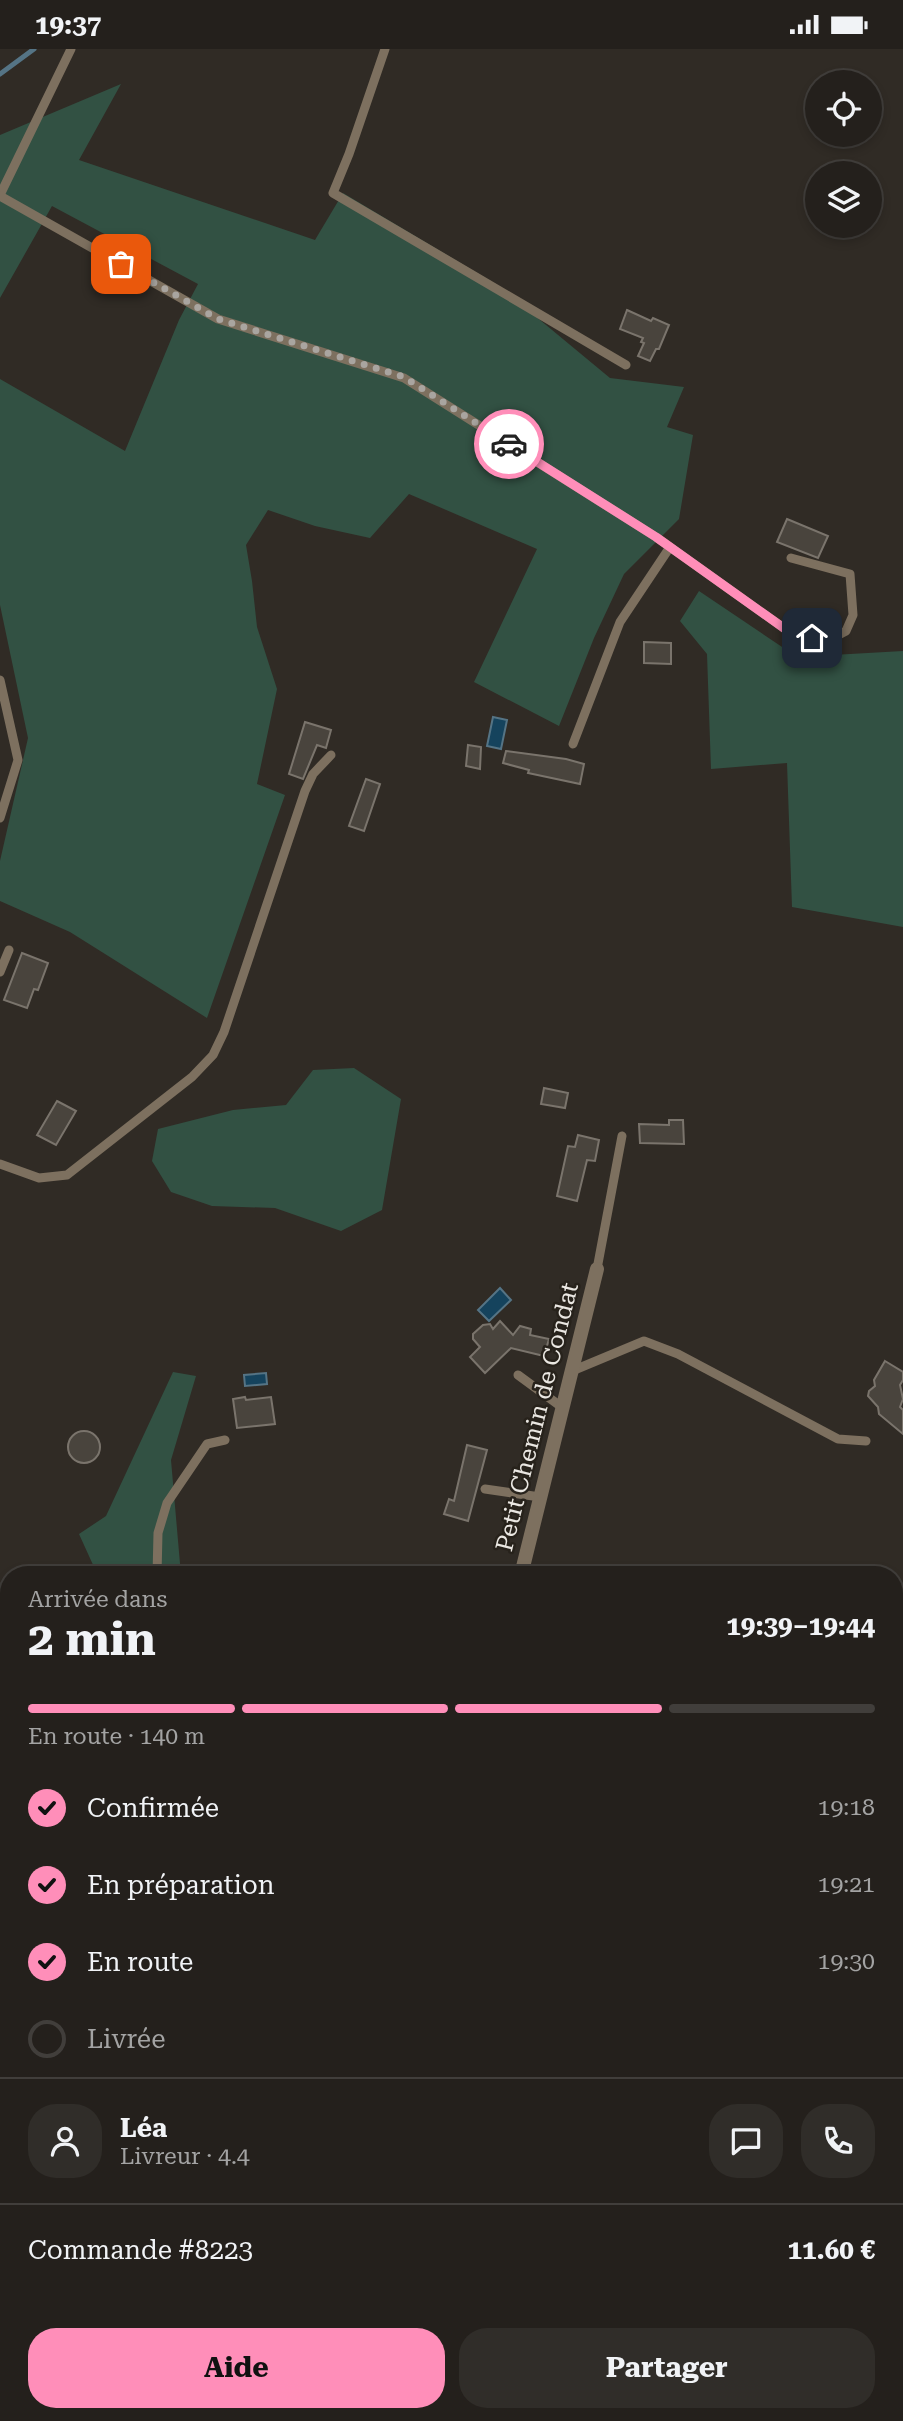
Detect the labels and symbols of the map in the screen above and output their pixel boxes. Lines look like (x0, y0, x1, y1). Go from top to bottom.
pin (91, 234, 151, 294)
courier (474, 409, 544, 479)
pin (782, 608, 842, 668)
street label: Petit Chemin de Condat (490, 1280, 584, 1554)

